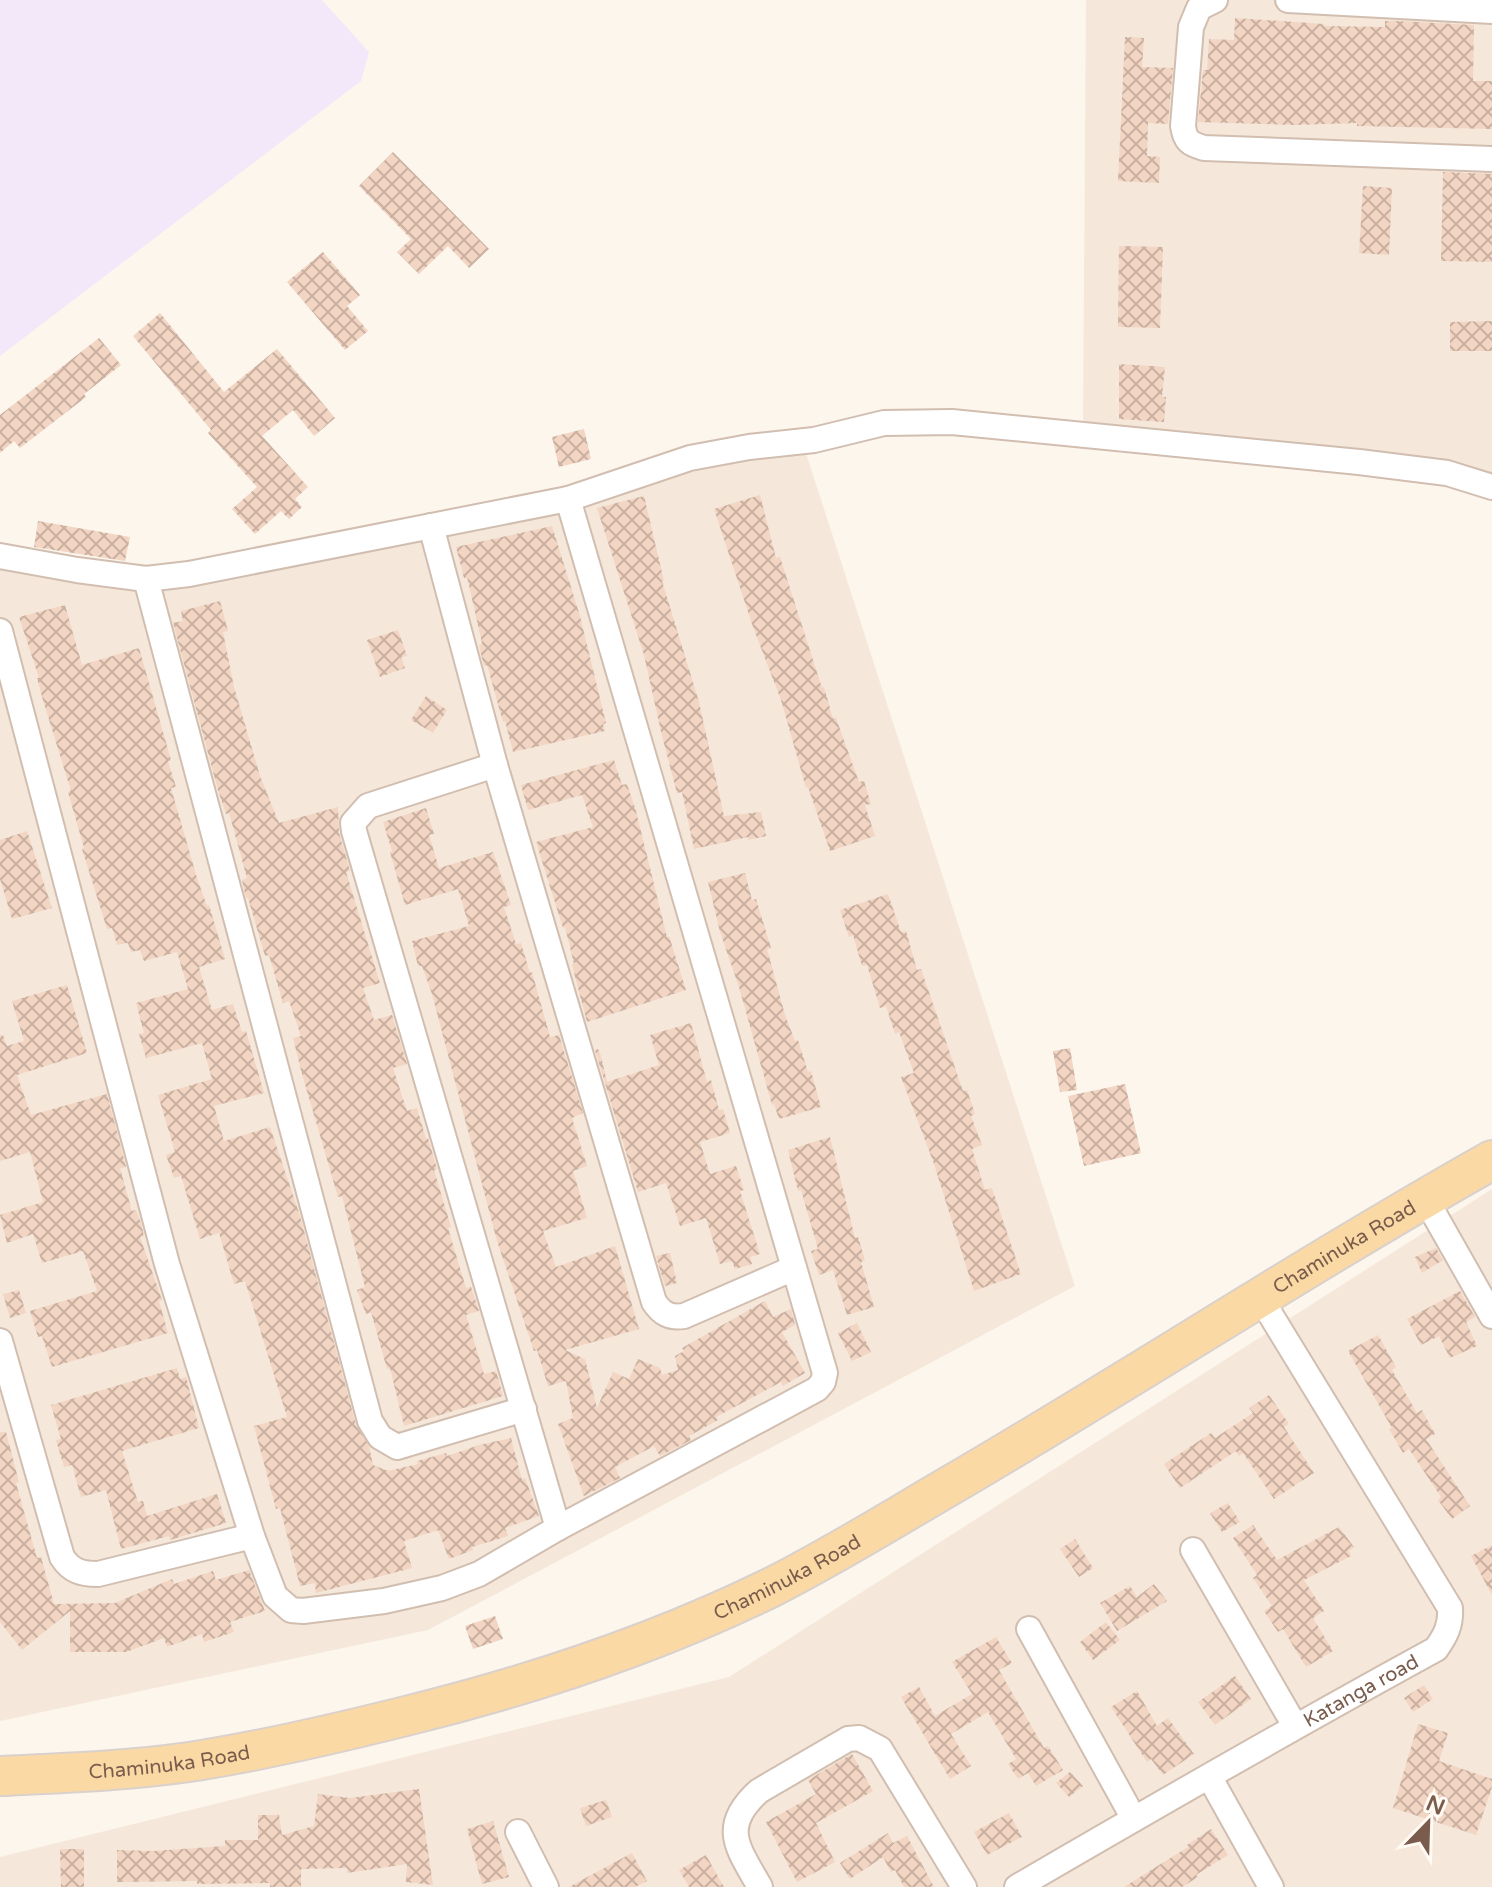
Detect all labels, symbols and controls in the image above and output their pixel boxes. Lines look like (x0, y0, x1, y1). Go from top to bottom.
street label: Chaminuka Road (1269, 1196, 1420, 1300)
street label: Chaminuka Road (710, 1530, 865, 1626)
street label: Katanga road (1300, 1650, 1423, 1733)
street label: Chaminuka Road (88, 1741, 252, 1785)
north arrow (1388, 1783, 1468, 1863)
text: N (1422, 1790, 1449, 1821)

